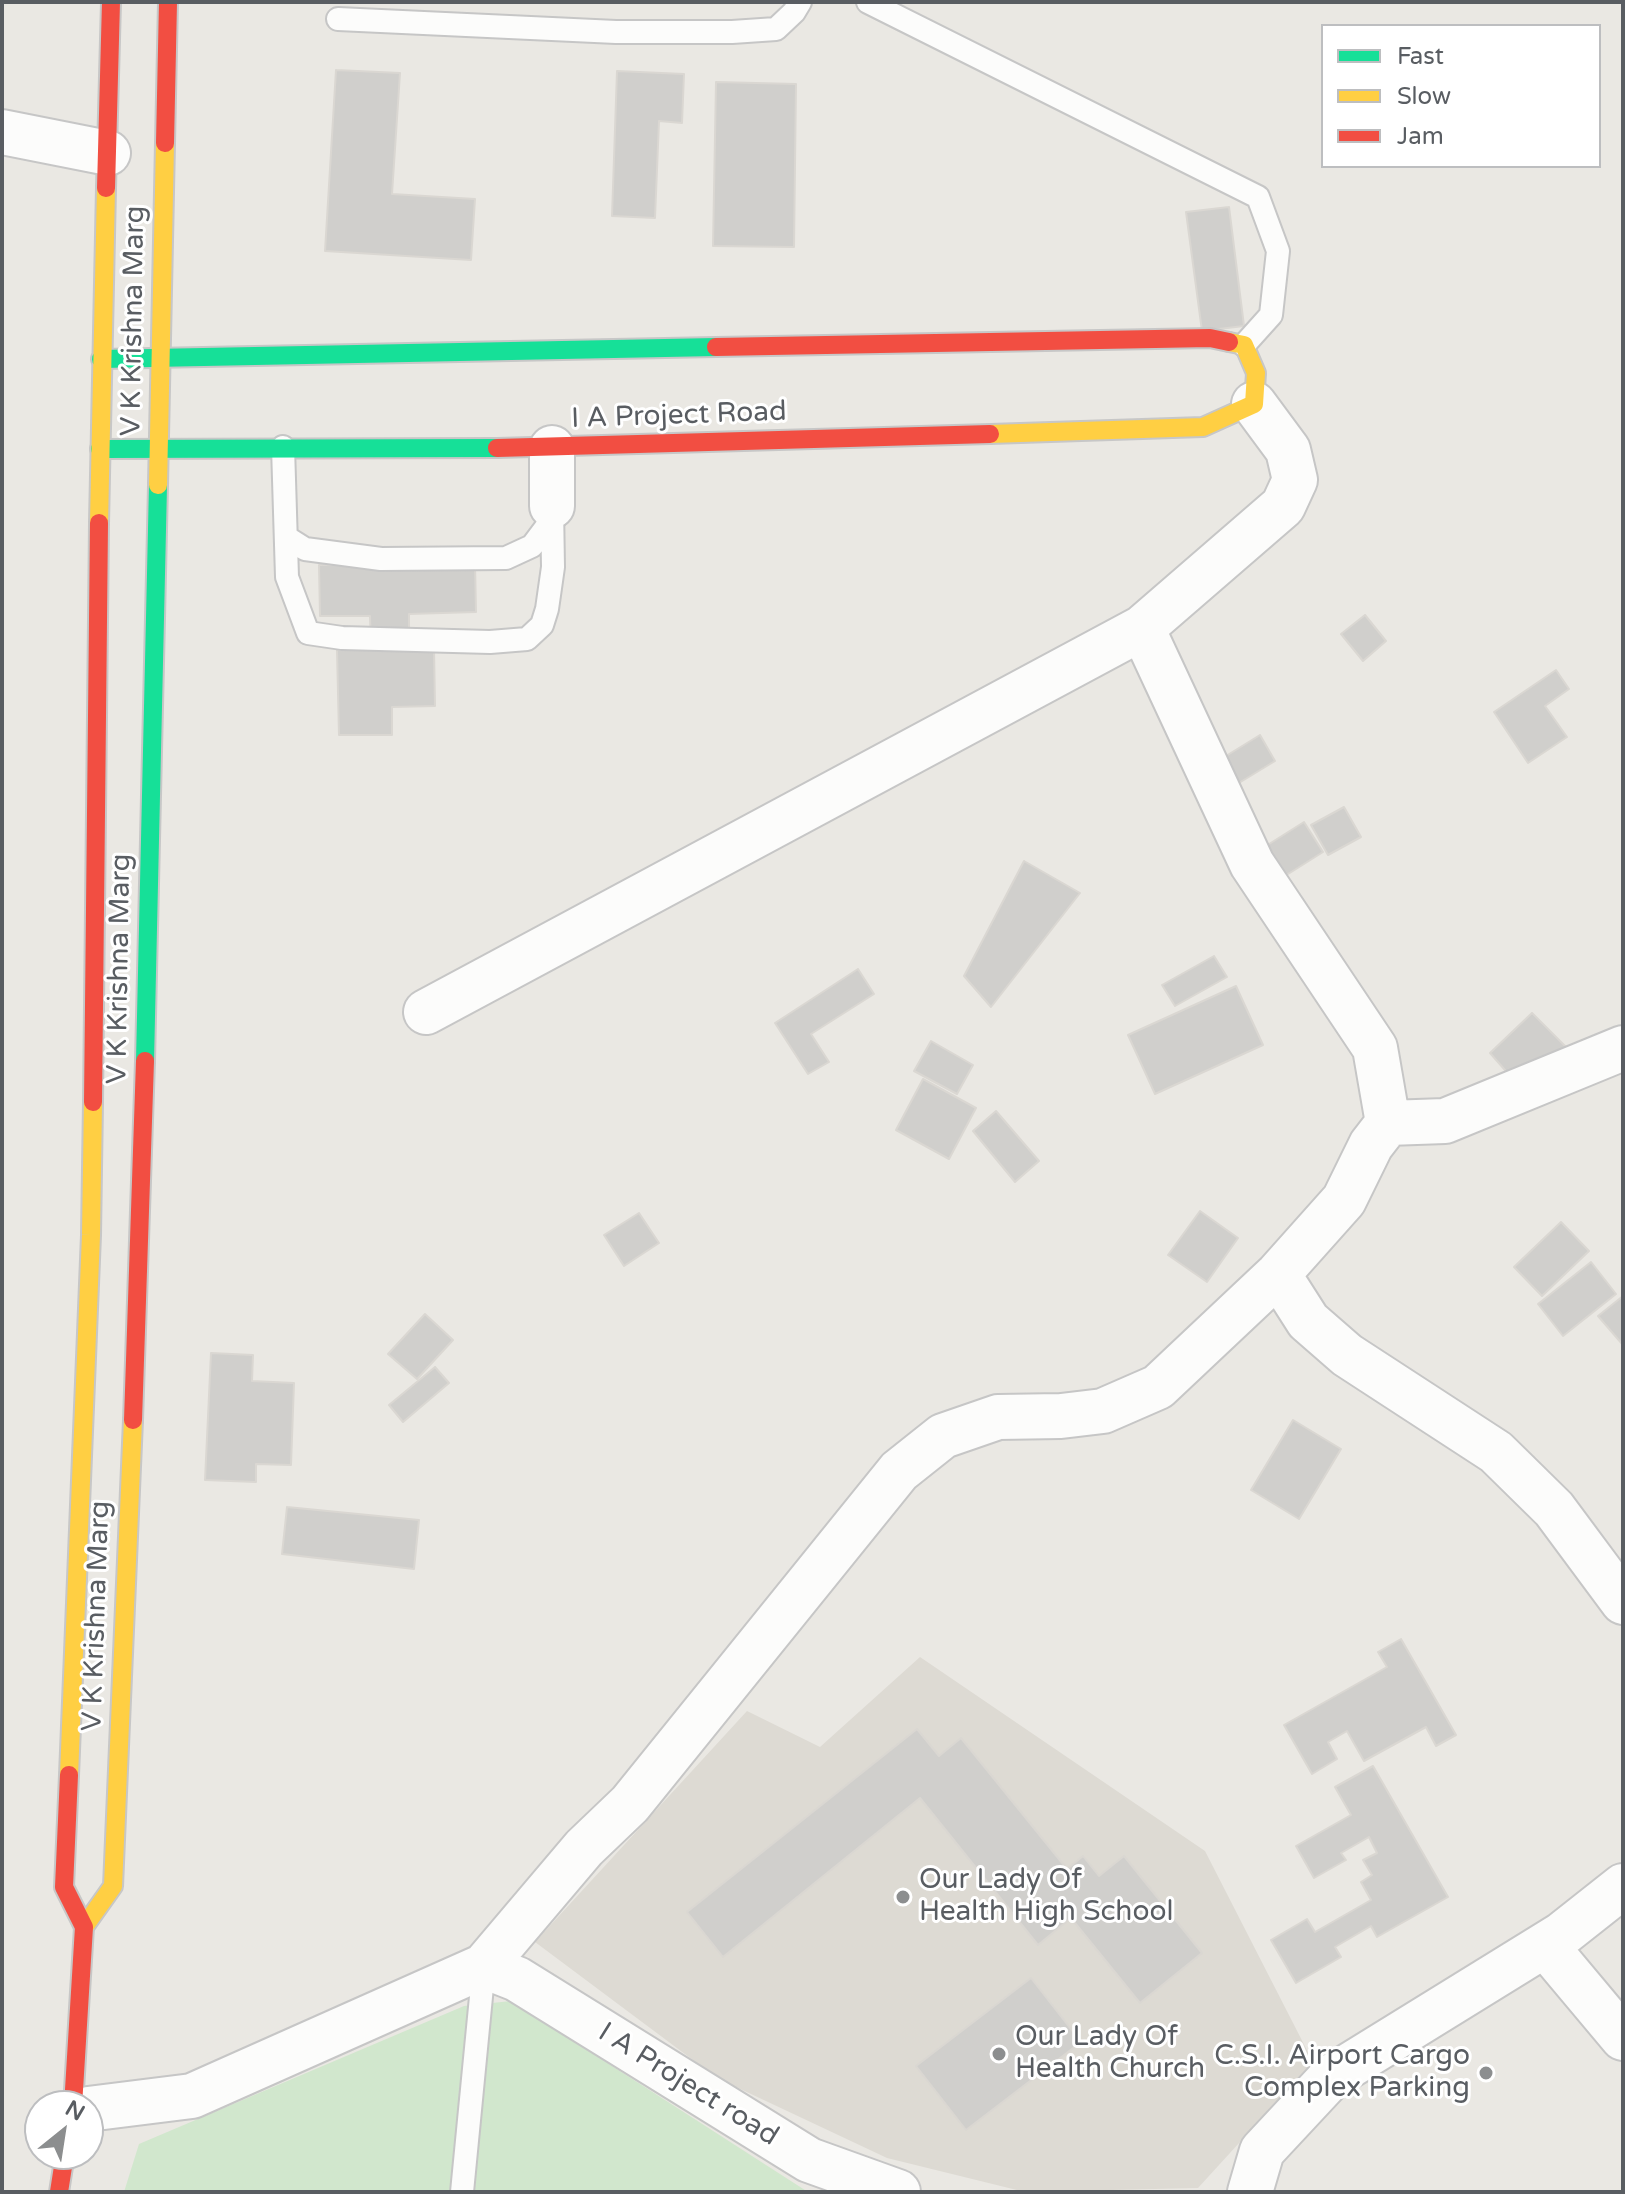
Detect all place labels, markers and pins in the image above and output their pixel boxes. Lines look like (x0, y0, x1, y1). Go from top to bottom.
place label: Our Lady Of Health High School (919, 1864, 1173, 1930)
marker: Our Lady Of Health High School (894, 1888, 912, 1906)
place label: Our Lady Of Health Church (1015, 2021, 1205, 2087)
place label: C.S.I. Airport Cargo Complex Parking (1214, 2040, 1470, 2106)
marker: Our Lady Of Health Church (990, 2045, 1008, 2063)
marker: C.S.I. Airport Cargo Complex Parking (1477, 2064, 1495, 2082)

